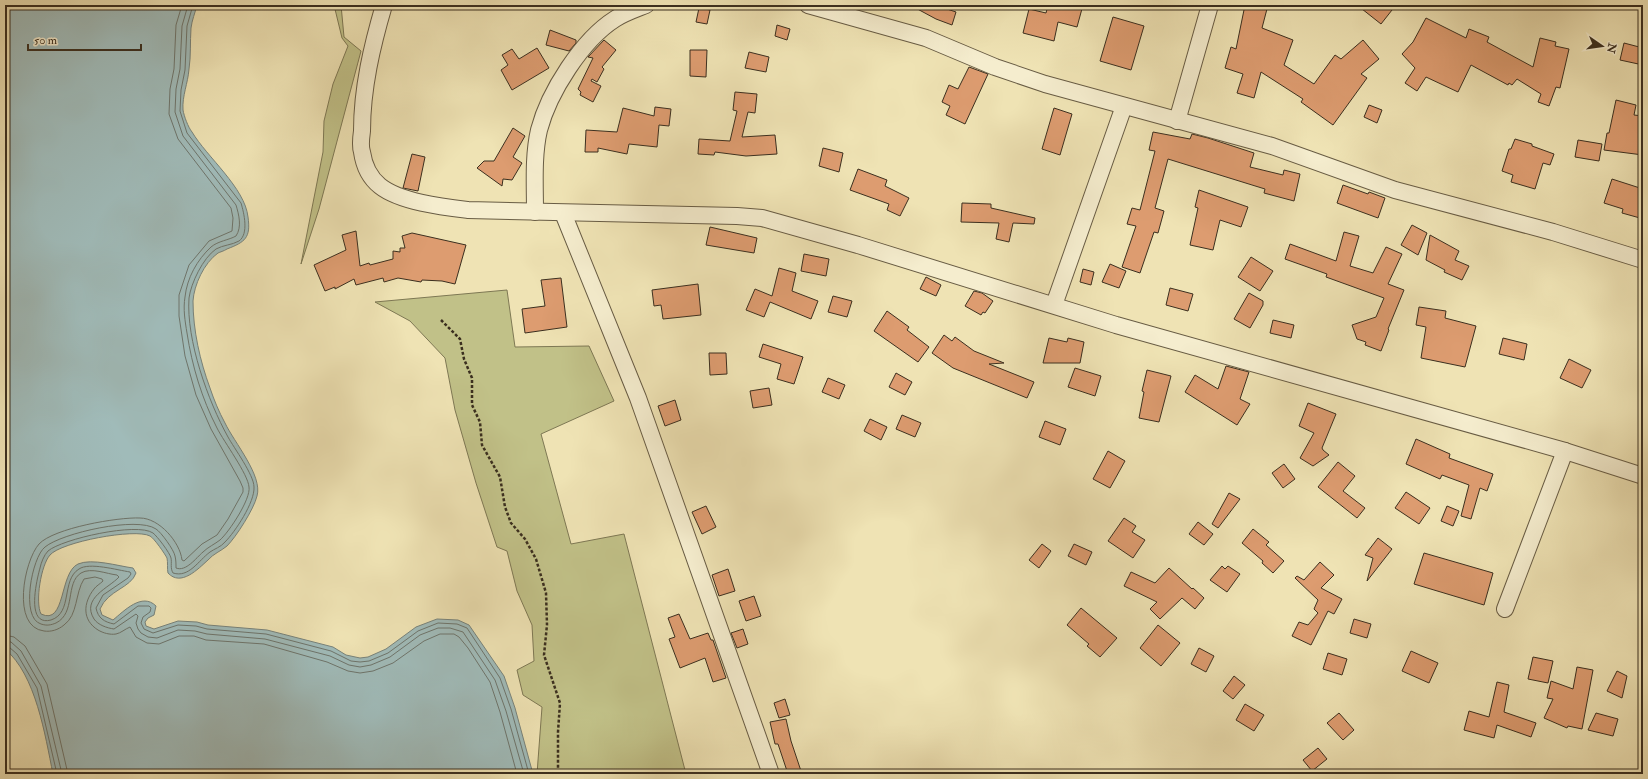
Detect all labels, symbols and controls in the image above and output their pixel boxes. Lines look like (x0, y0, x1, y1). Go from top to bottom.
scale bar (28, 26, 141, 52)
north arrow (1582, 26, 1622, 66)
text: 50 m (34, 33, 58, 48)
text: N (1604, 41, 1619, 56)

